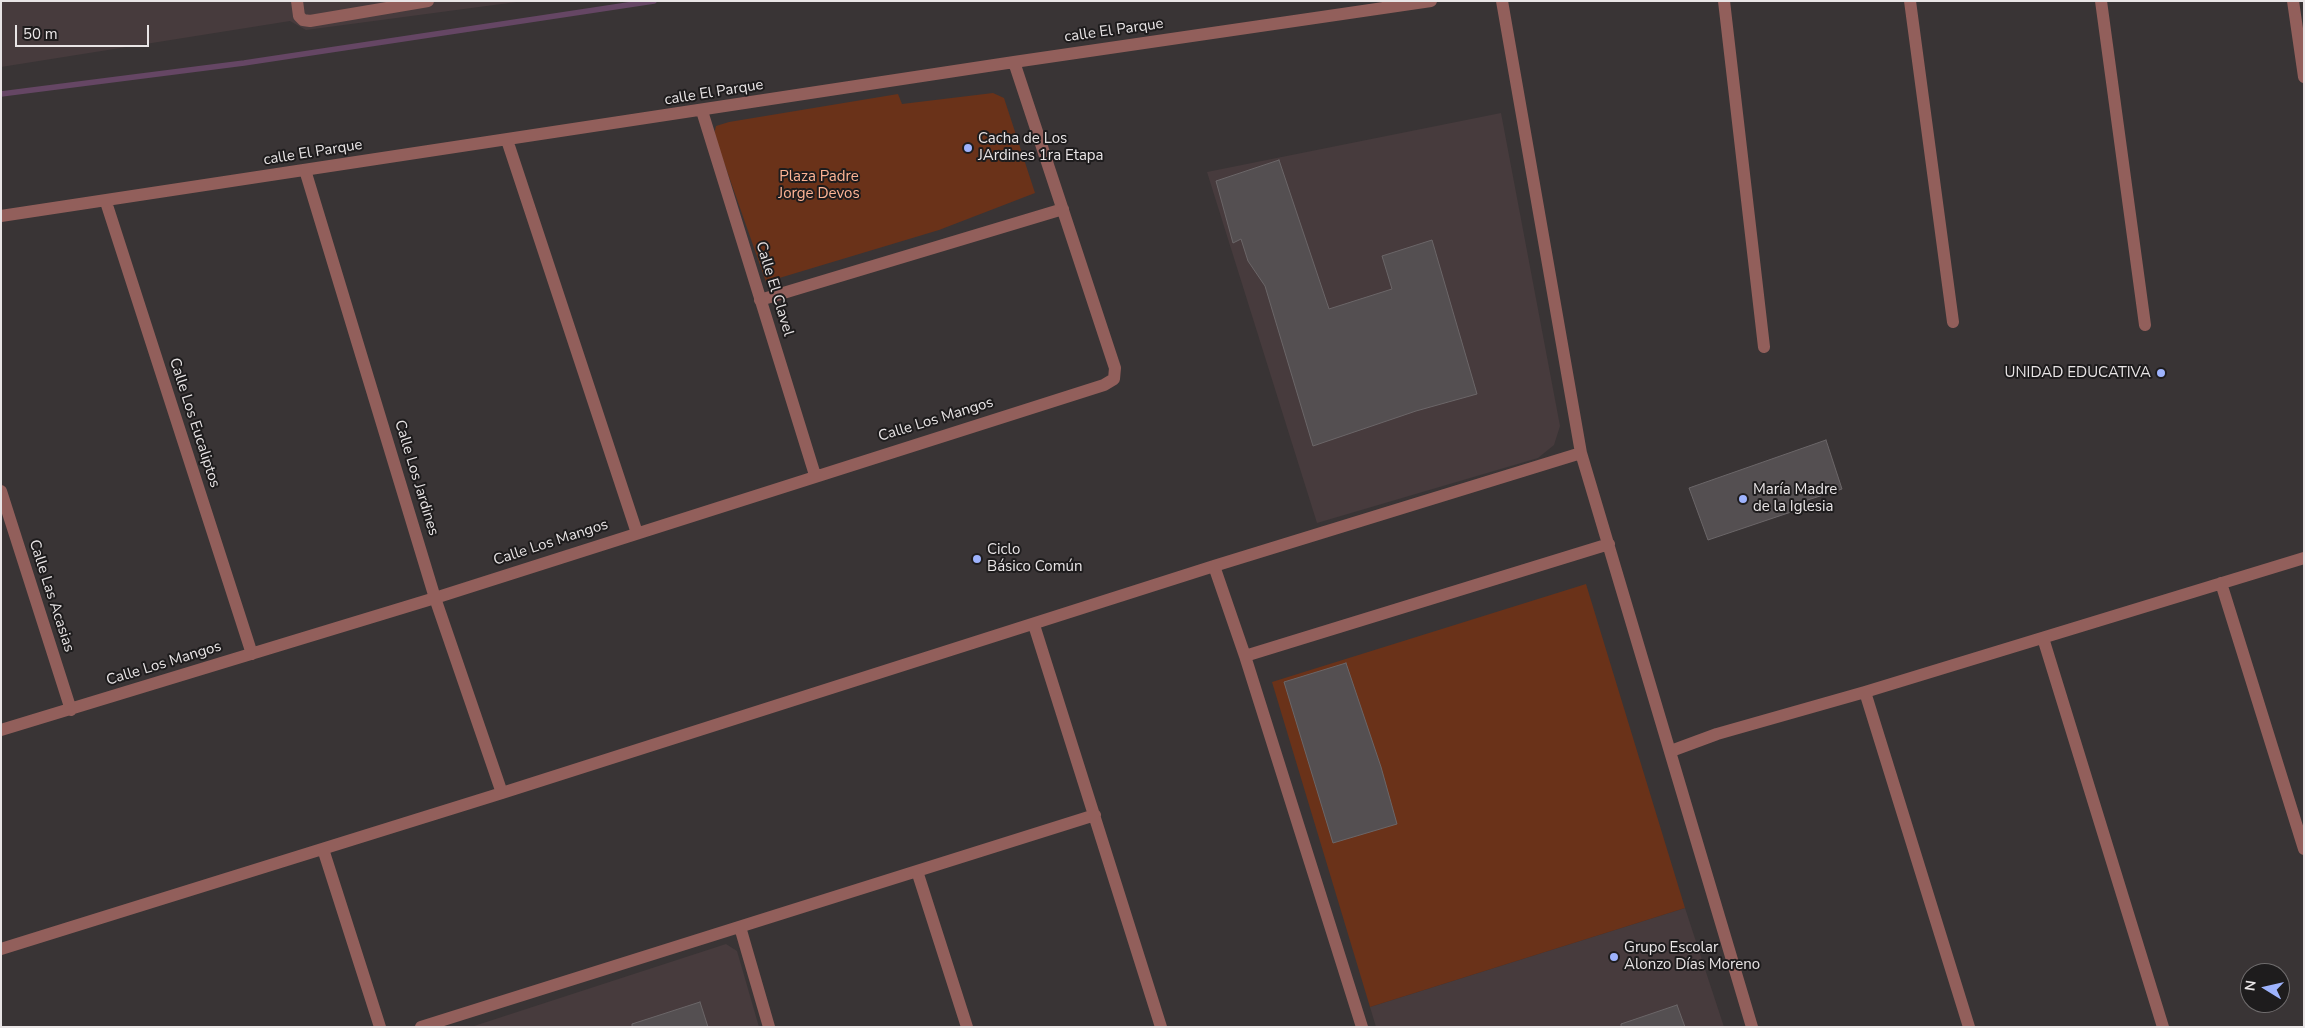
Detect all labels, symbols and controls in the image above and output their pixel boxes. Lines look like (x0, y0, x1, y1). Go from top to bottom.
scale bar (18, 15, 151, 47)
street label: calle El Parque (1063, 15, 1165, 47)
text: 50 m (23, 24, 58, 44)
street label: calle El Parque (663, 76, 765, 110)
place label: Cacha de Los JArdines 1ra Etapa (978, 130, 1104, 165)
street label: calle El Parque (262, 136, 364, 170)
marker: Cacha de Los JArdines 1ra Etapa (962, 142, 974, 154)
park label: Plaza Padre Jorge Devos (778, 168, 860, 203)
street label: Calle El Clavel (751, 240, 797, 338)
street label: Calle Los Eucaliptos (165, 356, 223, 490)
place label: UNIDAD EDUCATIVA (2005, 364, 2151, 382)
marker: UNIDAD EDUCATIVA (2155, 367, 2167, 379)
street label: Calle Los Mangos (876, 394, 996, 446)
street label: Calle Los Jardines (390, 418, 442, 538)
place label: María Madre de la Iglesia (1753, 481, 1837, 516)
marker: María Madre de la Iglesia (1737, 493, 1749, 505)
street label: Calle Los Mangos (491, 516, 611, 570)
street label: Calle Las Acasias (24, 538, 78, 654)
place label: Ciclo Básico Común (987, 541, 1082, 576)
marker: Ciclo Básico Común (971, 553, 983, 565)
street label: Calle Los Mangos (104, 638, 224, 690)
place label: Grupo Escolar Alonzo Días Moreno (1624, 939, 1760, 974)
marker: Grupo Escolar Alonzo Días Moreno (1608, 951, 1620, 963)
north arrow (2240, 963, 2290, 1013)
text: N (2240, 979, 2261, 992)

